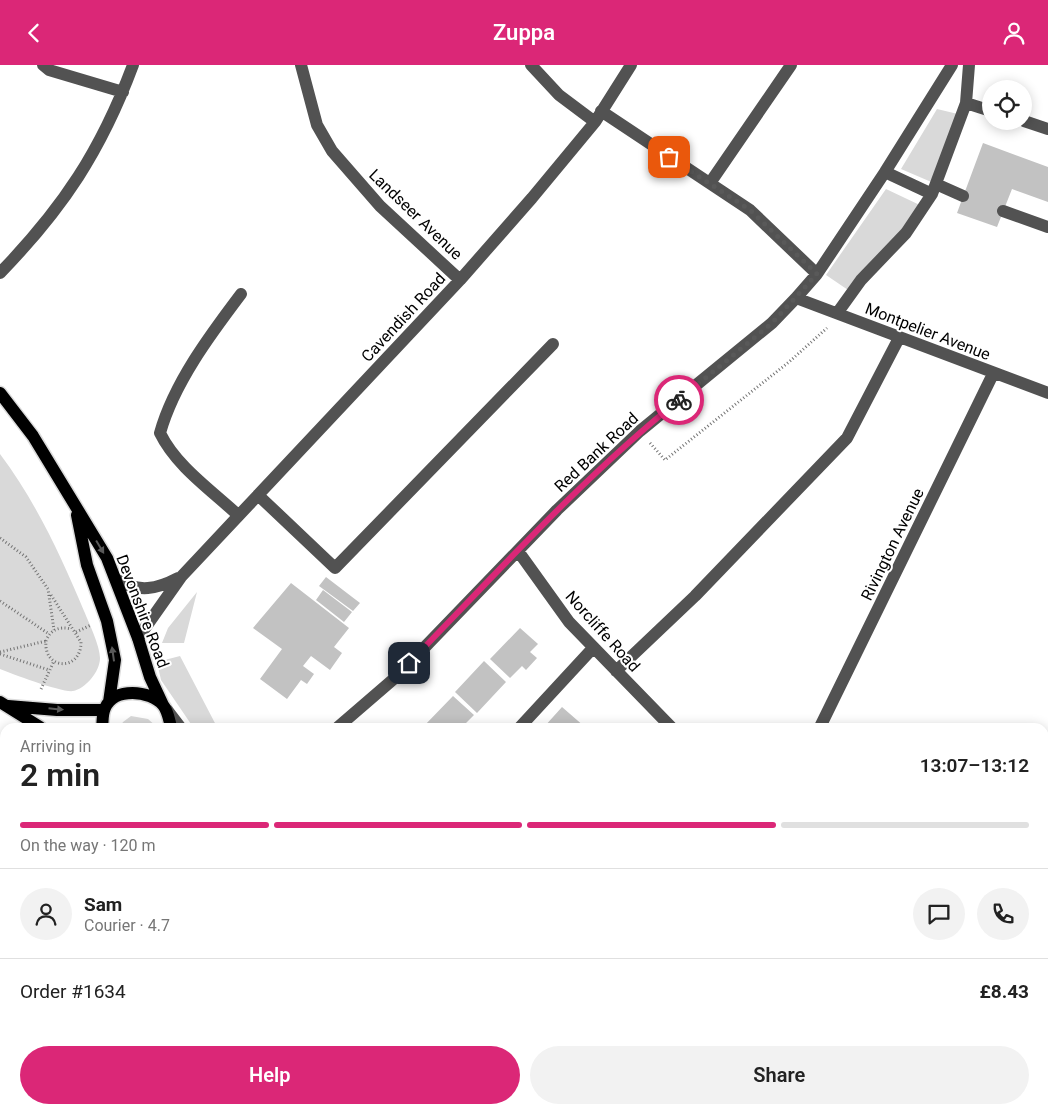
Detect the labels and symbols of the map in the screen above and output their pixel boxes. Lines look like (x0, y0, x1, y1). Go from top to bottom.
pin (648, 136, 690, 178)
street label: Landseer Avenue (365, 165, 466, 264)
street label: Cavendish Road (357, 269, 449, 366)
street label: Montpelier Avenue (863, 299, 993, 364)
courier (654, 375, 704, 425)
street label: Red Bank Road (551, 409, 642, 496)
street label: Rivington Avenue (857, 485, 928, 603)
one-way arrow (95, 540, 104, 553)
street label: Devonshire Road (112, 552, 173, 671)
street label: Norcliffe Road (561, 587, 644, 676)
pin (388, 642, 430, 684)
one-way arrow (109, 646, 117, 662)
one-way arrow (48, 705, 64, 713)

